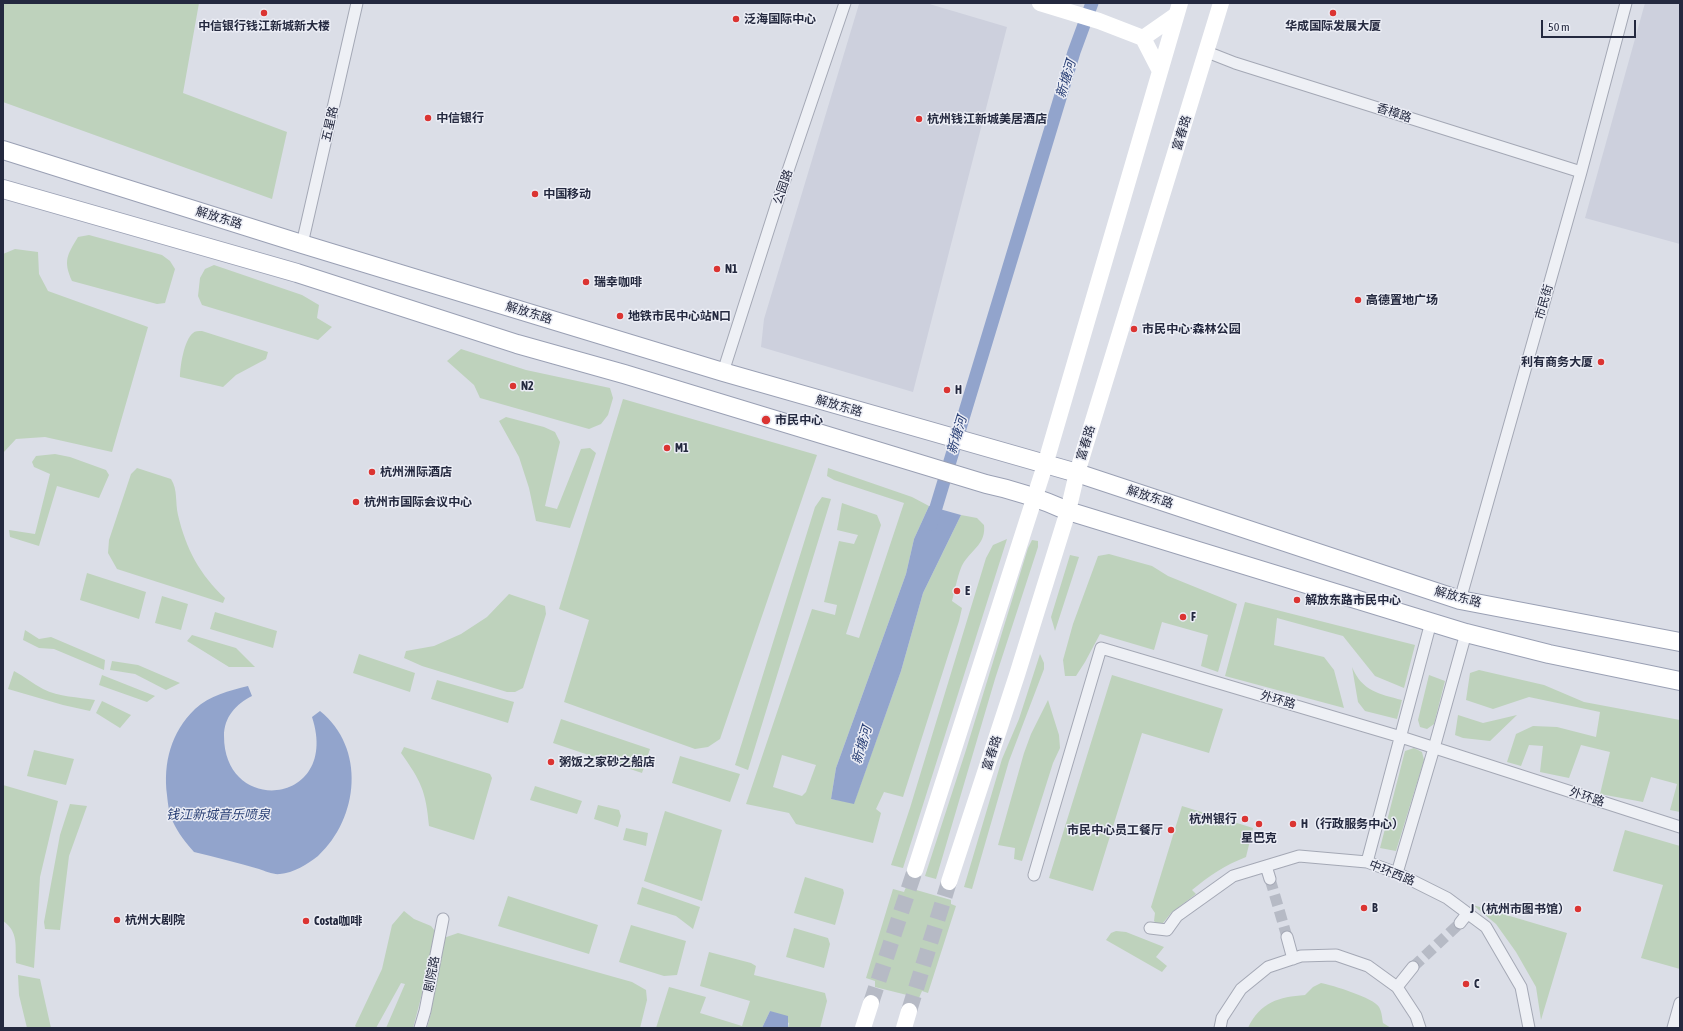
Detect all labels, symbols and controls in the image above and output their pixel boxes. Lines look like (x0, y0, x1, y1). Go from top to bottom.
marker: 中信银行钱江新城新大楼 (259, 8, 269, 18)
marker: 华成国际发展大厦 (1328, 8, 1338, 18)
place label: 泛海国际中心 (744, 12, 816, 26)
scale bar (1543, 12, 1638, 38)
marker: 泛海国际中心 (731, 14, 741, 24)
place label: 中信银行钱江新城新大楼 (198, 19, 330, 33)
place label: 华成国际发展大厦 (1285, 19, 1381, 33)
text: 50 m (1548, 20, 1570, 34)
water label: 新塘河 (1053, 58, 1079, 100)
street label: 香樟路 (1375, 101, 1413, 125)
street label: 五星路 (319, 105, 341, 143)
place label: 中信银行 (436, 111, 484, 125)
place label: 杭州钱江新城美居酒店 (927, 112, 1047, 126)
marker: 中信银行 (423, 113, 433, 123)
marker: 杭州钱江新城美居酒店 (914, 114, 924, 124)
street label: 富春路 (1170, 114, 1194, 152)
street label: 公园路 (770, 168, 796, 206)
place label: 中国移动 (543, 187, 591, 201)
marker: 中国移动 (530, 189, 540, 199)
street label: 解放东路 (194, 204, 244, 232)
place label: N1 (725, 262, 738, 276)
marker: N1 (712, 264, 722, 274)
place label: 瑞幸咖啡 (594, 275, 642, 289)
marker: 瑞幸咖啡 (581, 277, 591, 287)
street label: 市民街 (1532, 283, 1556, 321)
place label: 高德置地广场 (1366, 293, 1438, 307)
marker: 高德置地广场 (1353, 295, 1363, 305)
street label: 解放东路 (504, 299, 554, 327)
place label: 地铁市民中心站N口 (628, 309, 731, 323)
marker: 地铁市民中心站N口 (615, 311, 625, 321)
place label: 市民中心·森林公园 (1142, 322, 1241, 336)
marker: 市民中心·森林公园 (1129, 324, 1139, 334)
place label: 利有商务大厦 (1521, 355, 1593, 369)
marker: 利有商务大厦 (1596, 357, 1606, 367)
place label: N2 (521, 379, 534, 393)
marker: N2 (508, 381, 518, 391)
place label: H (955, 383, 962, 397)
marker: H (942, 385, 952, 395)
street label: 解放东路 (814, 392, 864, 420)
place label: 市民中心 (775, 413, 823, 427)
marker: 市民中心 (760, 414, 772, 426)
water label: 新塘河 (944, 414, 970, 456)
street label: 富春路 (1074, 424, 1098, 462)
place label: M1 (675, 441, 689, 455)
marker: M1 (662, 443, 672, 453)
place label: 杭州洲际酒店 (380, 465, 452, 479)
marker: 杭州洲际酒店 (367, 467, 377, 477)
street label: 解放东路 (1125, 483, 1175, 511)
place label: 杭州市国际会议中心 (364, 495, 472, 509)
marker: 杭州市国际会议中心 (351, 497, 361, 507)
place label: E (965, 584, 970, 598)
street label: 解放东路 (1433, 584, 1483, 610)
marker: E (952, 586, 962, 596)
place label: 解放东路市民中心 (1305, 593, 1401, 607)
marker: 解放东路市民中心 (1292, 595, 1302, 605)
place label: F (1191, 610, 1196, 624)
marker: F (1178, 612, 1188, 622)
street label: 外环路 (1259, 688, 1297, 712)
water label: 新塘河 (849, 724, 875, 766)
street label: 富春路 (980, 734, 1004, 772)
place label: 粥饭之家砂之船店 (559, 755, 655, 769)
marker: 粥饭之家砂之船店 (546, 757, 556, 767)
street label: 外环路 (1568, 785, 1606, 809)
water label: 钱江新城音乐喷泉 (166, 807, 270, 823)
place label: 杭州银行 (1189, 812, 1237, 826)
marker: 杭州银行 (1240, 814, 1250, 824)
place label: H（行政服务中心） (1301, 817, 1404, 831)
marker: 星巴克 (1254, 819, 1264, 829)
marker: H（行政服务中心） (1288, 819, 1298, 829)
place label: 市民中心员工餐厅 (1067, 823, 1163, 837)
marker: 市民中心员工餐厅 (1166, 825, 1176, 835)
place label: 星巴克 (1241, 831, 1277, 845)
street label: 中环西路 (1367, 857, 1417, 889)
place label: B (1372, 901, 1378, 915)
place label: J（杭州市图书馆） (1470, 902, 1570, 916)
marker: B (1359, 903, 1369, 913)
marker: J（杭州市图书馆） (1573, 904, 1583, 914)
place label: 杭州大剧院 (125, 913, 185, 927)
place label: Costa咖啡 (314, 914, 362, 928)
marker: 杭州大剧院 (112, 915, 122, 925)
marker: Costa咖啡 (301, 916, 311, 926)
street label: 剧院路 (421, 955, 443, 993)
place label: C (1474, 977, 1479, 991)
marker: C (1461, 979, 1471, 989)

